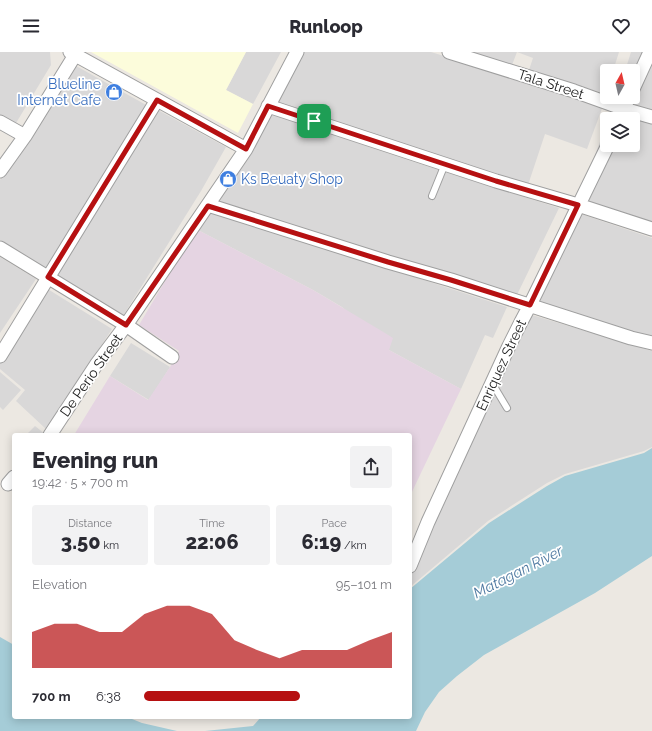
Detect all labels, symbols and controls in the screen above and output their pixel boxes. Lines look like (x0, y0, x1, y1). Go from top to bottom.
icon: menu (20, 15, 42, 37)
icon: heart (610, 15, 632, 37)
text: Runloop (289, 16, 363, 37)
north arrow (600, 64, 640, 104)
map controls (600, 64, 640, 152)
street label: Tala Street (516, 66, 586, 102)
place label: Blueline Internet Cafe (17, 76, 101, 108)
shop icon: Blueline Internet Cafe (104, 82, 124, 102)
pin (297, 104, 331, 138)
icon: arrive (303, 110, 325, 132)
button: layers (600, 112, 640, 152)
shop icon: Ks Beuaty Shop (218, 169, 238, 189)
place label: Ks Beuaty Shop (241, 171, 343, 187)
street label: Enriquez Street (473, 317, 529, 413)
street label: De Perio Street (57, 330, 126, 419)
button: share (350, 446, 392, 488)
text: Evening run (32, 447, 158, 473)
text: 19:42 · 5 × 700 m (32, 475, 128, 490)
text: Distance (68, 517, 112, 530)
text: Time (199, 517, 225, 530)
text: Pace (321, 517, 347, 530)
text: 3.50 (61, 530, 100, 554)
text: 22:06 (185, 530, 239, 554)
text: 6:19 (301, 530, 341, 554)
text: km (100, 539, 119, 552)
text: /km (341, 539, 367, 552)
water label: Matagan River (470, 541, 566, 602)
text: Elevation (32, 577, 87, 592)
text: 95–101 m (336, 577, 392, 592)
text: 700 m (32, 689, 70, 704)
text: 6:38 (96, 689, 121, 704)

